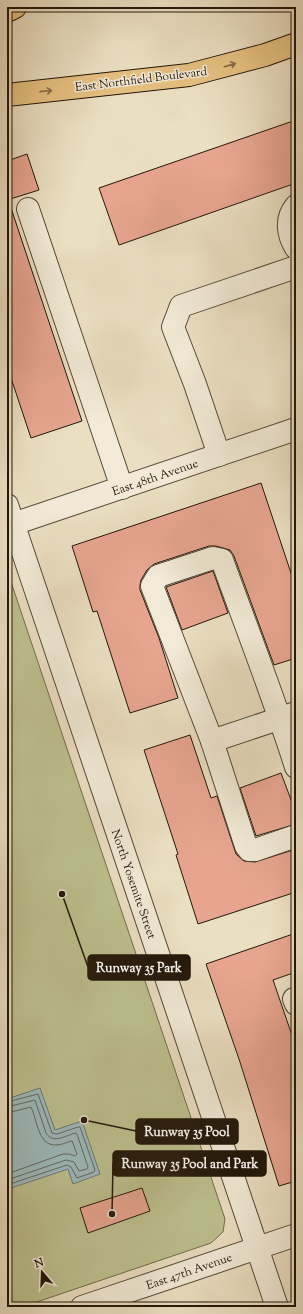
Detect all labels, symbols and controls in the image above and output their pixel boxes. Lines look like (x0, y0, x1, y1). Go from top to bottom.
one-way arrow (223, 61, 236, 68)
street label: East Northfield Boulevard (74, 63, 208, 97)
one-way arrow (39, 87, 52, 95)
street label: East 48th Avenue (110, 455, 201, 501)
street label: North Yosemite Street (106, 827, 160, 942)
callout: Runway 35 Park (88, 955, 190, 980)
text: Runway 35 Park (96, 960, 183, 978)
callout: Runway 35 Pool (136, 1119, 238, 1144)
text: Runway 35 Pool (144, 1124, 230, 1142)
callout: Runway 35 Pool and Park (113, 1151, 266, 1176)
text: Runway 35 Pool and Park (122, 1156, 259, 1174)
street label: East 47th Avenue (144, 1249, 235, 1295)
north arrow (22, 1252, 62, 1292)
text: N (31, 1254, 46, 1273)

